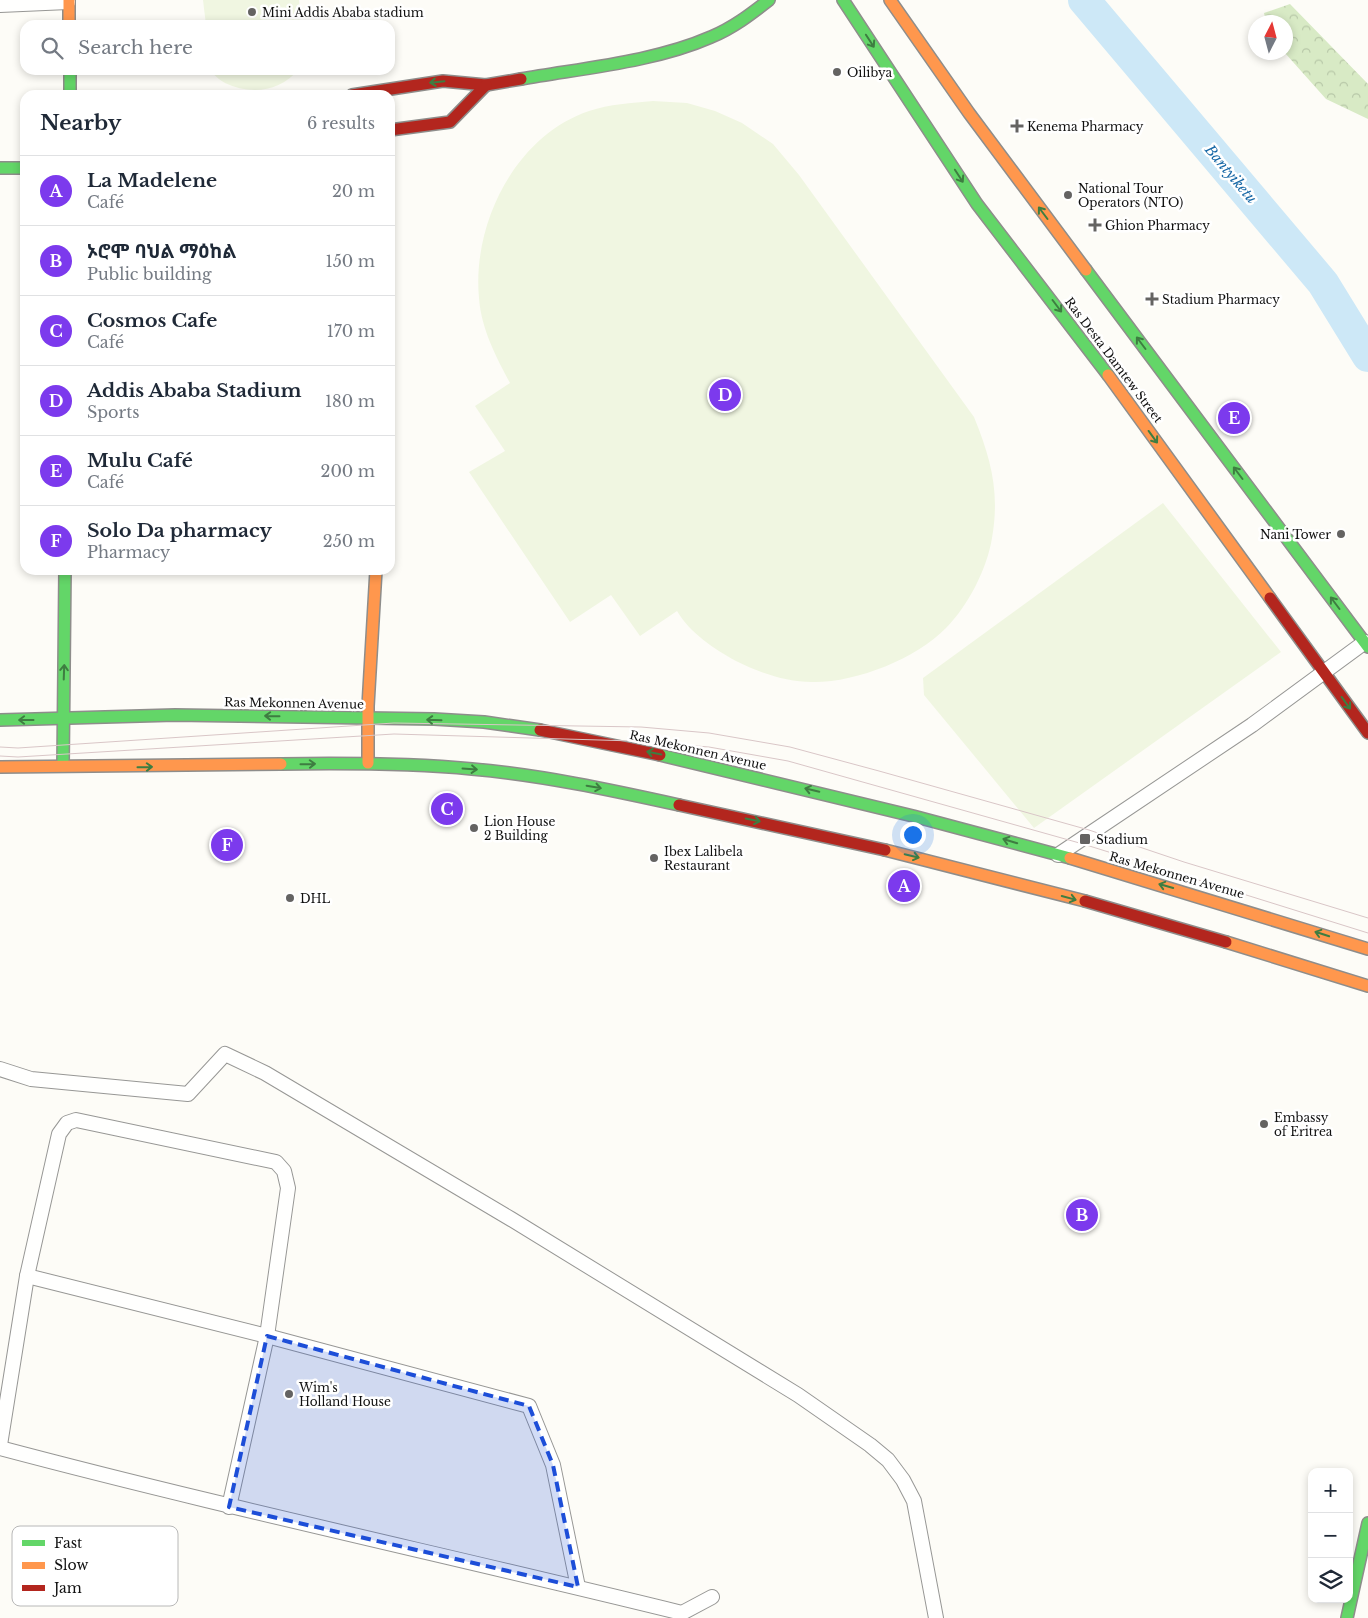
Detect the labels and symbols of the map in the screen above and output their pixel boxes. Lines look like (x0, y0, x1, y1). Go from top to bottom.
place label: Mini Addis Ababa stadium (262, 5, 424, 20)
marker: Mini Addis Ababa stadium (246, 6, 258, 18)
north arrow (1248, 15, 1293, 60)
one-way arrow (865, 33, 875, 47)
place label: Oilibya (847, 65, 893, 80)
marker: Oilibya (831, 66, 843, 78)
one-way arrow (430, 77, 446, 87)
place label: Kenema Pharmacy (1027, 119, 1144, 134)
marker: Kenema Pharmacy (1011, 120, 1023, 132)
water label: Bantyiketu (1201, 140, 1261, 207)
one-way arrow (954, 169, 964, 183)
place label: National Tour Operators (NTO) (1078, 181, 1183, 210)
marker: National Tour Operators (NTO) (1062, 189, 1074, 201)
one-way arrow (1038, 206, 1048, 220)
place label: Ghion Pharmacy (1105, 218, 1210, 233)
marker: Ghion Pharmacy (1089, 219, 1101, 231)
place label: Stadium Pharmacy (1162, 292, 1280, 307)
marker: Stadium Pharmacy (1146, 293, 1158, 305)
street label: Ras Desta Damtew Street (1062, 294, 1166, 426)
one-way arrow (1051, 299, 1062, 312)
one-way arrow (1135, 337, 1146, 350)
pin: D (709, 376, 741, 414)
pin: E (1218, 399, 1250, 437)
one-way arrow (1148, 430, 1158, 444)
one-way arrow (1233, 466, 1243, 480)
place label: Nani Tower (1260, 527, 1331, 542)
marker: Nani Tower (1335, 528, 1347, 540)
one-way arrow (1330, 597, 1341, 610)
one-way arrow (59, 664, 68, 680)
street label: Ras Mekonnen Avenue (224, 694, 364, 712)
one-way arrow (1341, 695, 1351, 709)
one-way arrow (264, 712, 280, 721)
one-way arrow (18, 715, 34, 725)
one-way arrow (426, 715, 442, 725)
street label: Ras Mekonnen Avenue (628, 727, 768, 773)
one-way arrow (646, 748, 662, 757)
one-way arrow (300, 759, 316, 769)
one-way arrow (137, 762, 153, 771)
one-way arrow (462, 764, 478, 774)
one-way arrow (586, 783, 602, 793)
one-way arrow (804, 785, 820, 794)
pin: C (431, 790, 463, 828)
place label: Lion House 2 Building (484, 814, 555, 843)
one-way arrow (745, 816, 761, 826)
marker: Lion House 2 Building (468, 822, 480, 834)
your location (900, 822, 926, 848)
pin: F (211, 826, 243, 864)
marker: Stadium (1078, 832, 1092, 846)
place label: Stadium (1096, 832, 1148, 847)
one-way arrow (1003, 835, 1019, 845)
place label: Ibex Lalibela Restaurant (664, 844, 743, 873)
street label: Ras Mekonnen Avenue (1108, 849, 1246, 902)
marker: Ibex Lalibela Restaurant (648, 852, 660, 864)
one-way arrow (903, 852, 919, 861)
pin: A (888, 867, 920, 905)
one-way arrow (1159, 881, 1175, 891)
place label: DHL (300, 891, 331, 906)
marker: DHL (284, 892, 296, 904)
one-way arrow (1060, 894, 1076, 903)
one-way arrow (1314, 928, 1330, 938)
place label: Embassy of Eritrea (1274, 1110, 1333, 1139)
marker: Embassy of Eritrea (1258, 1118, 1270, 1130)
pin: B (1066, 1196, 1098, 1234)
place label: Wim's Holland House (298, 1380, 391, 1409)
marker: Wim's Holland House (283, 1388, 295, 1400)
legend (12, 1526, 178, 1606)
text: Fast (54, 1534, 83, 1552)
text: Slow (54, 1556, 88, 1574)
text: Jam (52, 1579, 82, 1597)

